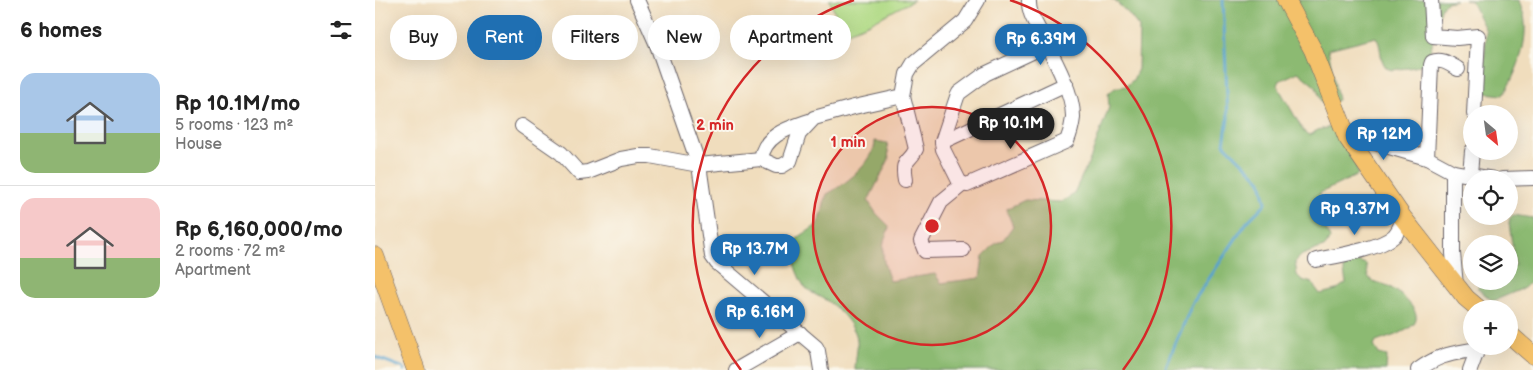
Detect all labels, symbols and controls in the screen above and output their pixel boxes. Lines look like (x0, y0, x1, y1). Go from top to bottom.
chip: Buy (390, 15, 457, 60)
chip: Rent (467, 15, 542, 60)
chip: Filters (552, 15, 638, 60)
chip: New (648, 15, 720, 60)
chip: Apartment (730, 15, 851, 60)
icon: filters (327, 16, 355, 44)
text: 6 homes (20, 18, 102, 43)
pin: Rp 6.39M (989, 23, 1093, 66)
text: Rp 6.39M (1006, 30, 1076, 49)
text: Rp 10.1M/mo (175, 91, 300, 116)
icon: home (60, 93, 120, 153)
north arrow (1463, 105, 1517, 160)
map controls (1463, 105, 1518, 355)
pin: Rp 10.1M (959, 108, 1063, 150)
text: Rp 10.1M (978, 114, 1044, 133)
text: 5 rooms · 123 m² (175, 116, 293, 135)
text: 2 min (696, 116, 734, 135)
pin: Rp 12M (1343, 119, 1425, 161)
text: Rp 12M (1357, 125, 1411, 144)
text: 1 min (830, 133, 866, 152)
text: House (175, 135, 222, 154)
button: locate (1463, 170, 1518, 225)
pin: Rp 9.37M (1303, 194, 1407, 236)
text: Rp 9.37M (1320, 200, 1390, 219)
text: Rp 6,160,000/mo (175, 217, 343, 242)
centre of rings (923, 217, 941, 235)
icon: home (60, 218, 120, 278)
pin: Rp 13.7M (703, 234, 807, 276)
button: layers (1463, 235, 1518, 290)
text: Rp 13.7M (722, 240, 788, 259)
text: 2 rooms · 72 m² (175, 242, 285, 261)
text: Apartment (175, 261, 251, 280)
pin: Rp 6.16M (708, 296, 812, 339)
button: + (1463, 300, 1518, 355)
text: Rp 6.16M (726, 303, 794, 322)

